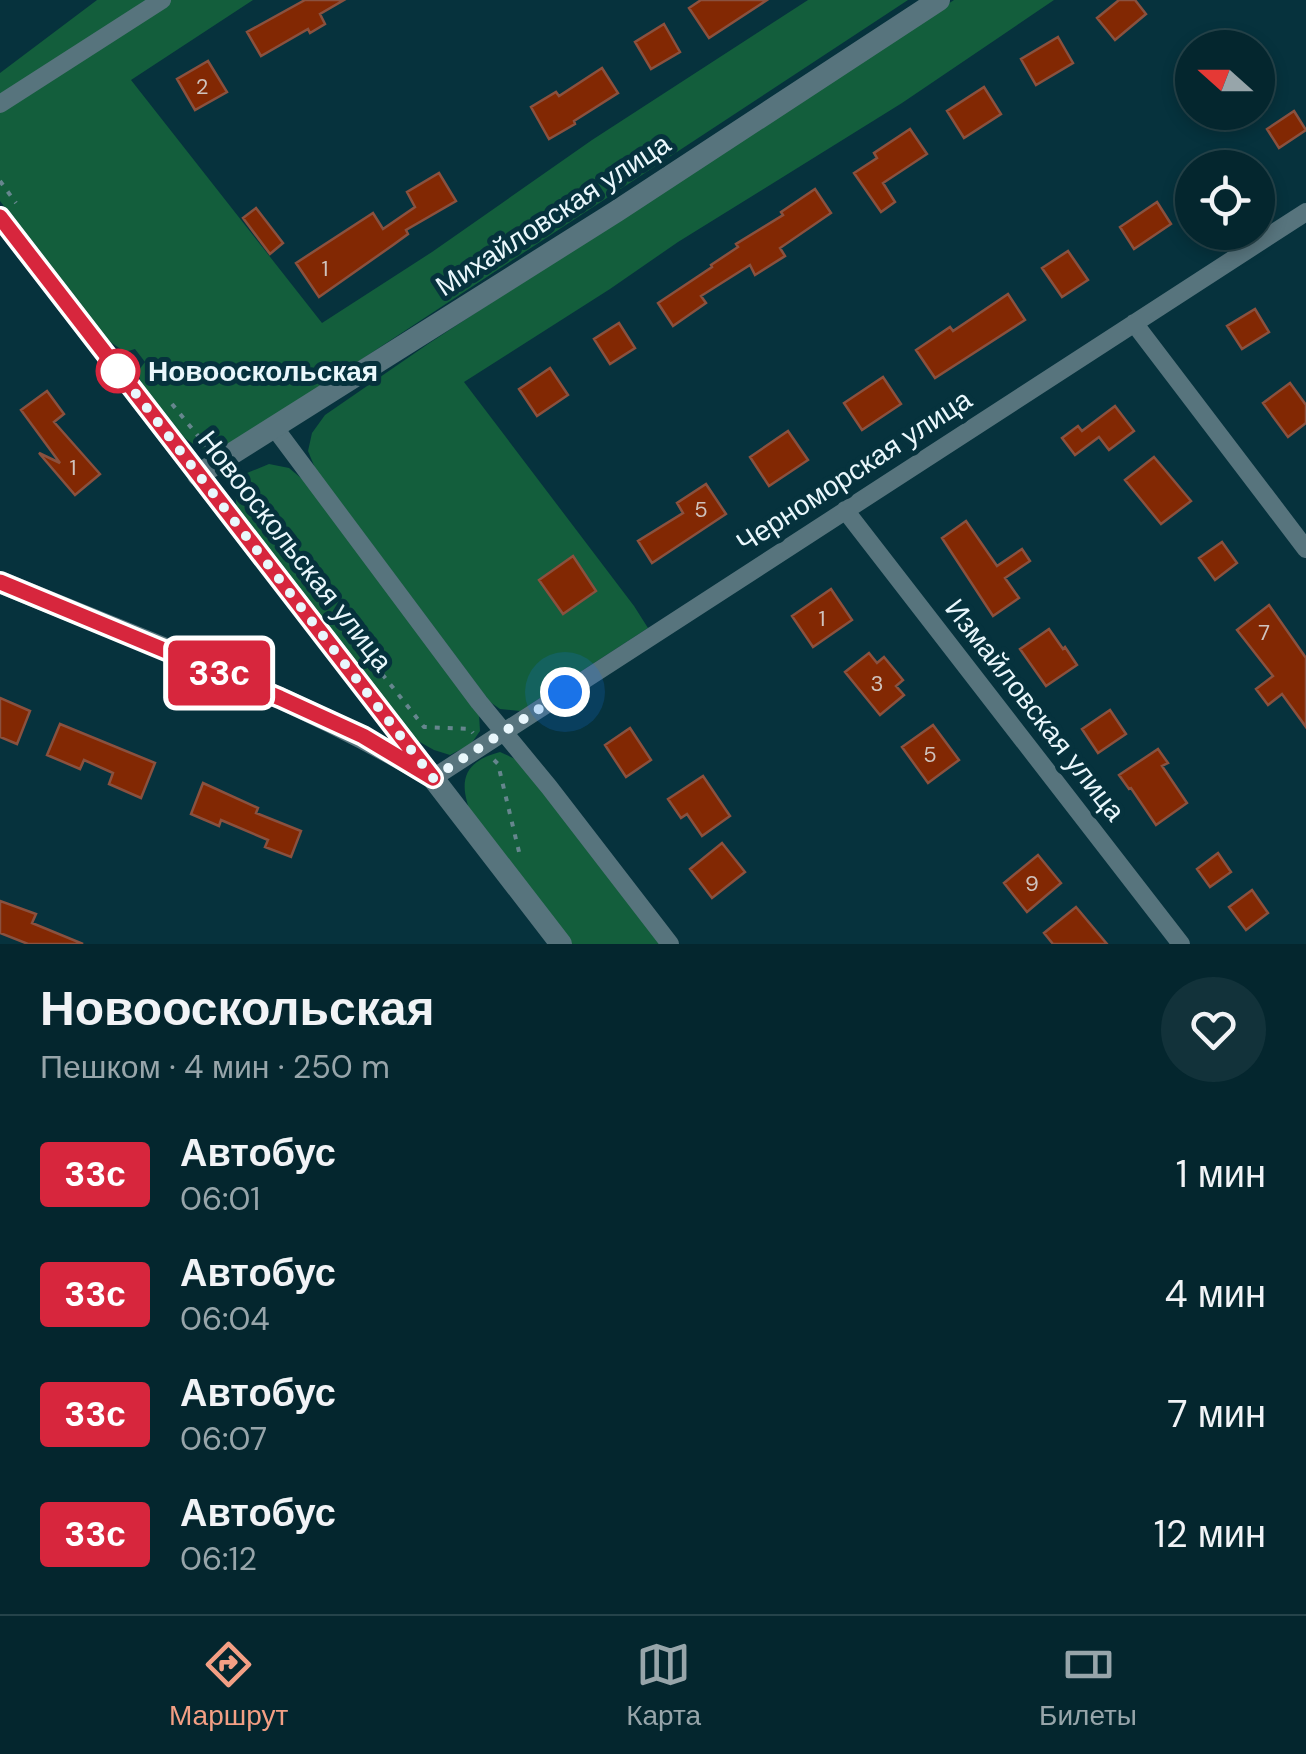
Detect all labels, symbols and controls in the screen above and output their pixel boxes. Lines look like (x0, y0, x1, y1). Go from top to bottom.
north arrow (1175, 30, 1275, 130)
map controls (1175, 30, 1275, 250)
house number: 2 (196, 72, 208, 101)
street label: Михайловская улица (429, 125, 678, 305)
button: locate (1175, 150, 1275, 250)
house number: 1 (322, 254, 328, 283)
marker: Новооскольская (97, 350, 139, 392)
place label: Новооскольская (148, 353, 378, 390)
street label: Черноморская улица (729, 381, 979, 561)
street label: Новооскольская улица (189, 423, 401, 679)
house number: 1 (70, 453, 76, 482)
house number: 5 (694, 495, 708, 524)
street label: Измайловская улица (937, 591, 1134, 829)
house number: 1 (819, 604, 825, 633)
house number: 7 (1258, 618, 1270, 647)
line badge: 33с (162, 640, 276, 706)
text: 33с (188, 650, 250, 696)
your location (540, 667, 590, 717)
house number: 3 (870, 669, 884, 698)
house number: 5 (923, 740, 937, 769)
house number: 9 (1025, 869, 1039, 898)
text: Новооскольская (40, 977, 435, 1040)
button: heart (1161, 977, 1266, 1082)
text: Пешком · 4 мин · 250 m (40, 1046, 390, 1088)
text: Автобус (180, 1128, 336, 1178)
text: 1 мин (1176, 1149, 1266, 1199)
text: 33с (64, 1151, 126, 1197)
text: 06:01 (180, 1178, 260, 1220)
text: Автобус (180, 1248, 336, 1298)
text: 4 мин (1164, 1269, 1266, 1319)
text: 33с (64, 1271, 126, 1317)
text: 06:04 (180, 1298, 270, 1340)
text: Автобус (180, 1368, 336, 1418)
text: 7 мин (1167, 1389, 1266, 1439)
text: 33с (64, 1391, 126, 1437)
text: 06:07 (180, 1418, 267, 1460)
text: Автобус (180, 1488, 336, 1538)
text: 12 мин (1154, 1509, 1266, 1559)
text: 33с (64, 1511, 126, 1557)
text: 06:12 (180, 1538, 257, 1580)
tab: Маршрут (169, 1637, 288, 1734)
tab: Карта (626, 1637, 701, 1734)
tab: Билеты (1039, 1637, 1137, 1734)

